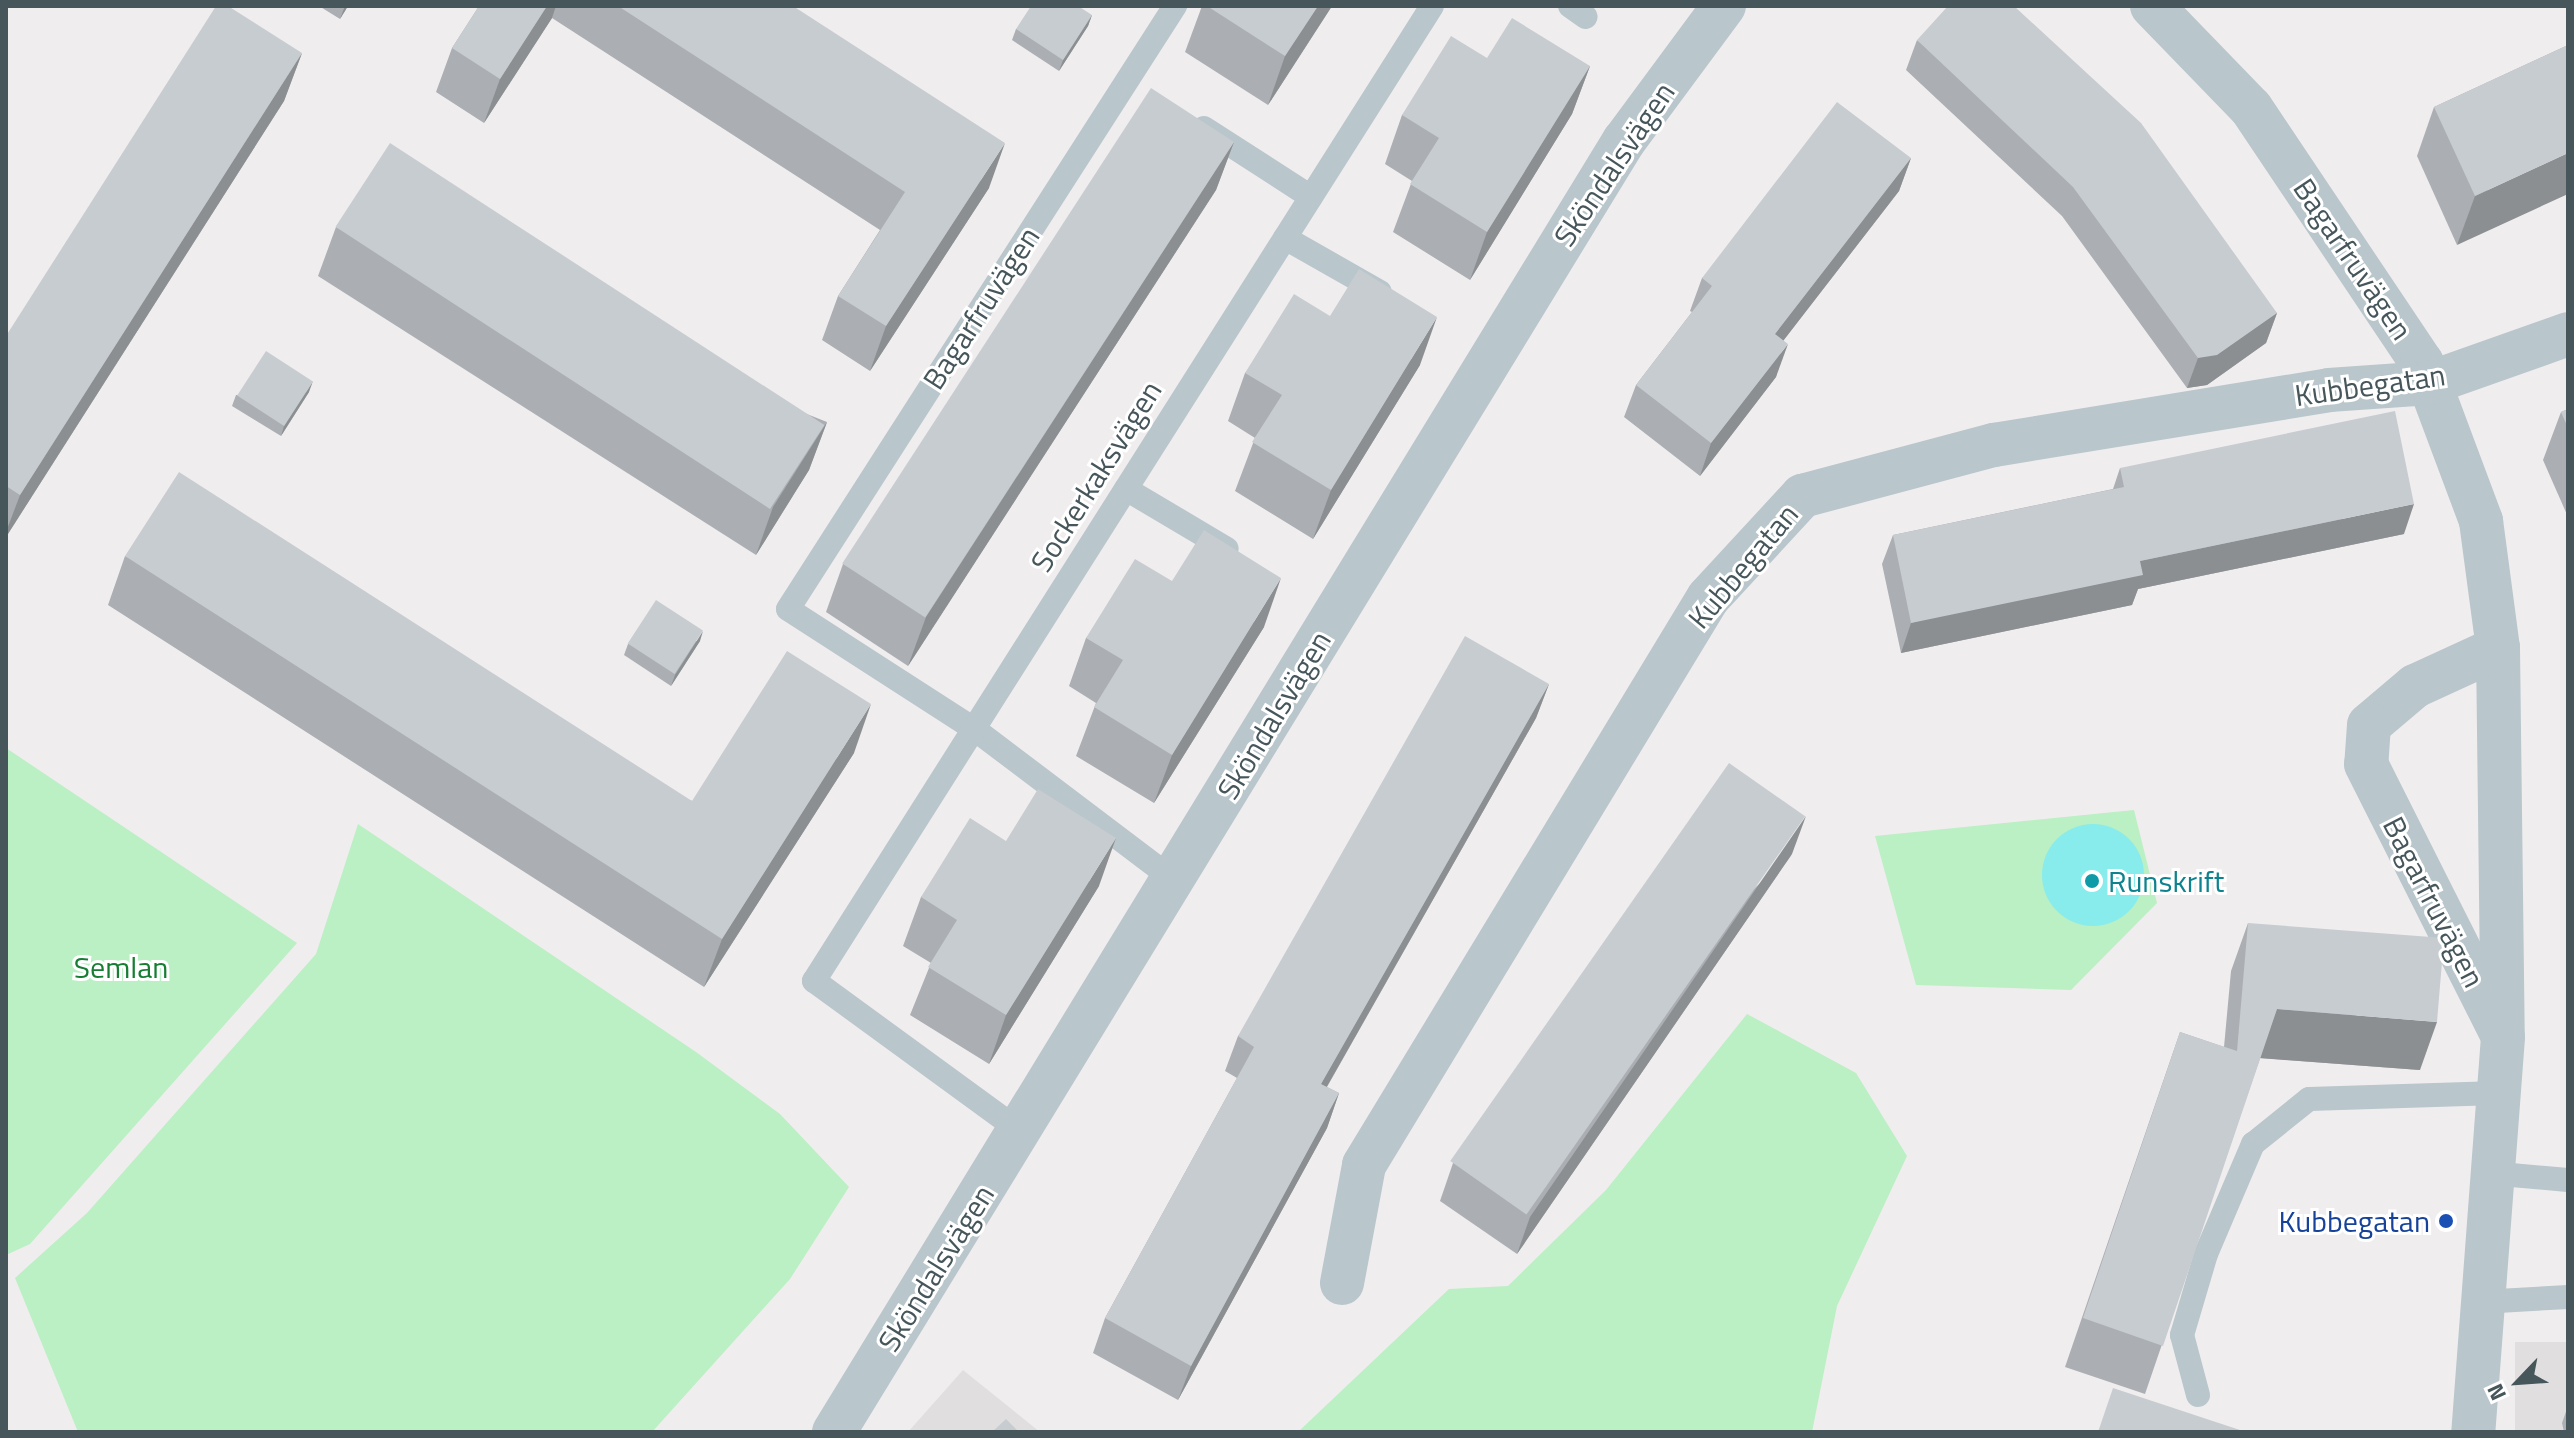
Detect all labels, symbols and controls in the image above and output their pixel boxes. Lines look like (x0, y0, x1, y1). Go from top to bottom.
street label: Sköndalsvägen (1546, 75, 1682, 253)
street label: Bagarfruvägen (2286, 172, 2420, 346)
street label: Bagarfruvägen (915, 220, 1047, 396)
street label: Kubbegatan (2293, 357, 2447, 413)
street label: Sockerkaksvägen (1023, 374, 1169, 578)
street label: Kubbegatan (1681, 496, 1805, 636)
street label: Sköndalsvägen (1210, 624, 1338, 806)
street label: Bagarfruvägen (2376, 811, 2492, 993)
place label: Runskrift (2108, 863, 2224, 899)
marker: Runskrift (2083, 872, 2101, 890)
park label: Semlan (74, 949, 168, 985)
street label: Sköndalsvägen (870, 1178, 1002, 1358)
place label: Kubbegatan (2279, 1203, 2430, 1239)
marker: Kubbegatan (2437, 1212, 2455, 1230)
north arrow (2478, 1342, 2558, 1422)
text: N (2478, 1378, 2515, 1406)

